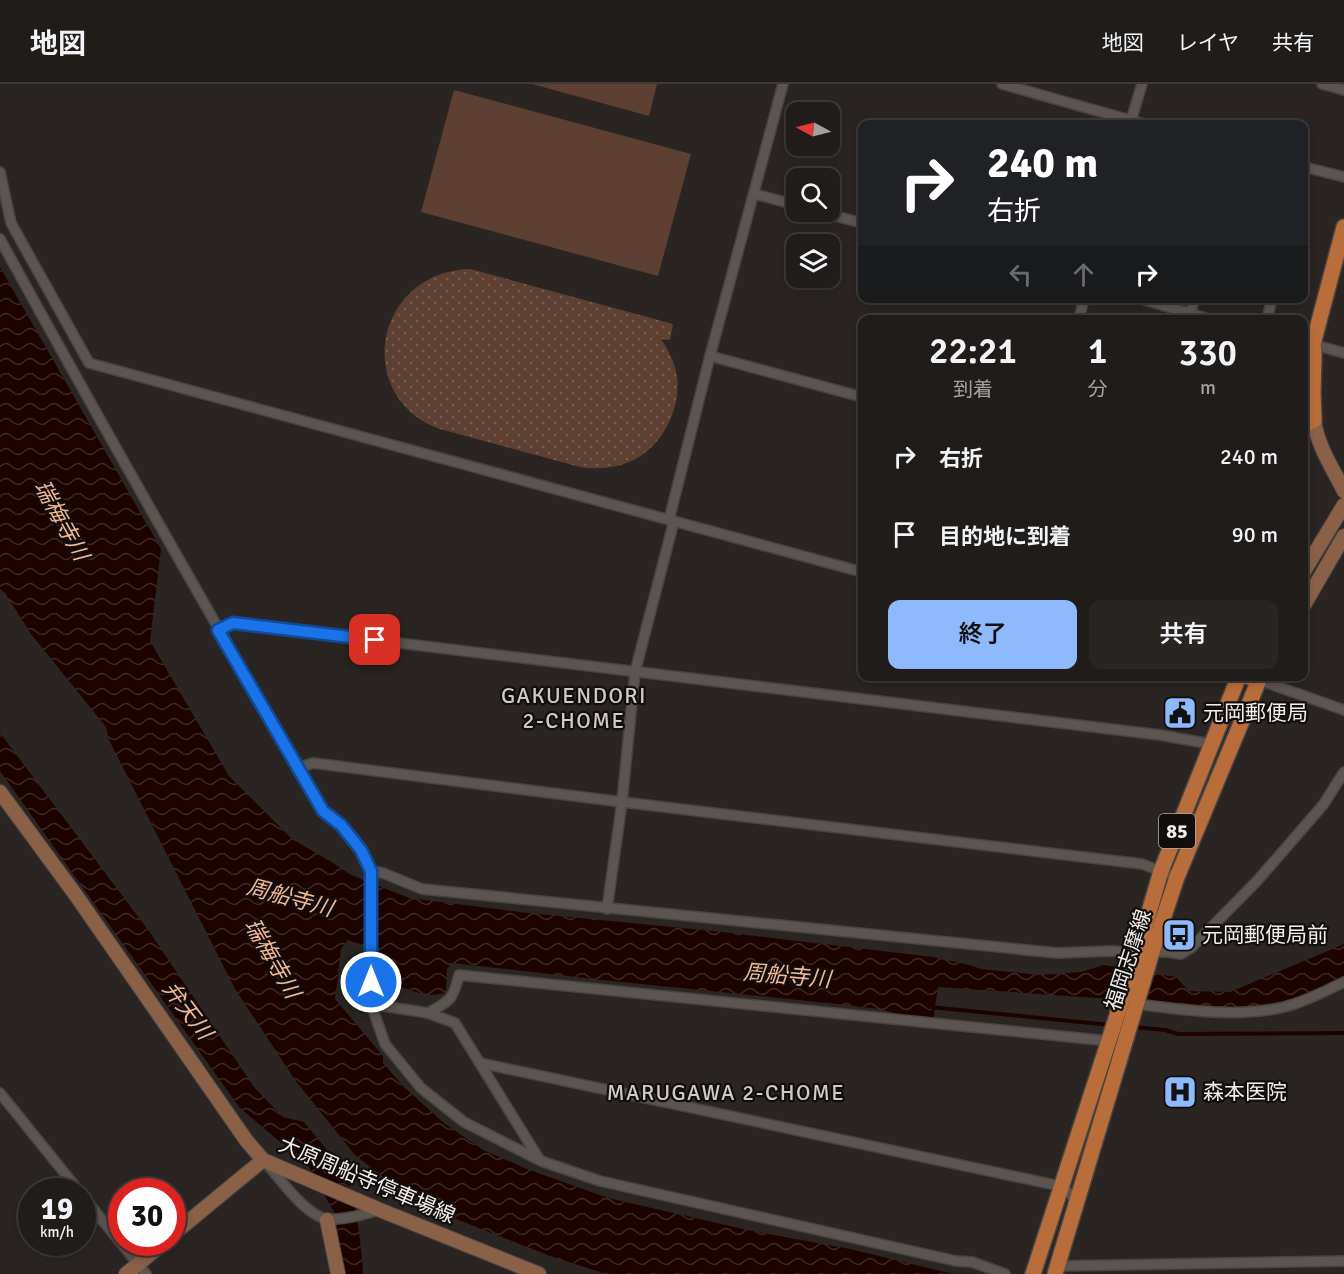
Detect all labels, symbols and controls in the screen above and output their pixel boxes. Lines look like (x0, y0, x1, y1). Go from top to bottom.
text: 地図 (30, 27, 86, 61)
text: 地図 (1102, 30, 1144, 56)
text: レイヤ (1177, 30, 1239, 56)
text: 共有 (1272, 30, 1314, 56)
north arrow (786, 102, 840, 156)
map controls (786, 102, 840, 288)
text: 240 m (987, 138, 1098, 189)
icon: right (888, 144, 966, 222)
button: search (786, 168, 840, 222)
text: 右折 (987, 195, 1041, 228)
button: layers (786, 234, 840, 288)
icon: left (1004, 258, 1037, 291)
icon: ahead (1067, 258, 1100, 291)
icon: right (1130, 258, 1163, 291)
text: 22:21 (929, 329, 1017, 374)
text: 1 (1088, 329, 1108, 374)
text: 330 (1179, 331, 1237, 376)
text: m (1200, 375, 1216, 400)
text: 到着 (953, 377, 993, 402)
text: 分 (1088, 377, 1108, 402)
icon: right (888, 440, 921, 473)
text: 240 m (1220, 443, 1278, 470)
text: 右折 (939, 445, 983, 472)
water label: 瑞梅寺川 (28, 475, 96, 567)
icon: arrive (888, 518, 921, 551)
text: 90 m (1232, 521, 1278, 548)
text: 目的地に到着 (939, 523, 1071, 550)
button: 終了 (888, 600, 1077, 669)
button: 共有 (1089, 600, 1278, 669)
pin (349, 614, 400, 665)
icon: arrive (358, 623, 391, 656)
district label: GAKUENDORI 2-CHOME (501, 682, 647, 734)
public building icon: 元岡郵便局 (1162, 695, 1198, 731)
place label: 元岡郵便局 (1203, 700, 1308, 726)
road number: 85 (1159, 814, 1195, 848)
water label: 周船寺川 (244, 873, 338, 922)
street label: 福岡志摩線 (1099, 906, 1157, 1014)
water label: 瑞梅寺川 (239, 913, 307, 1005)
bus stop icon: 元岡郵便局前 (1161, 917, 1197, 953)
place label: 元岡郵便局前 (1202, 922, 1328, 948)
position arrow (339, 950, 403, 1014)
water label: 周船寺川 (742, 958, 834, 993)
water label: 弁天川 (157, 976, 219, 1046)
hospital icon: 森本医院 (1162, 1074, 1198, 1110)
district label: MARUGAWA 2-CHOME (607, 1079, 845, 1106)
place label: 森本医院 (1203, 1079, 1287, 1105)
street label: 大原周船寺停車場線 (275, 1131, 459, 1229)
speed limit sign: 30 (108, 1178, 186, 1256)
text: 19 (41, 1191, 73, 1228)
text: km/h (40, 1223, 74, 1241)

